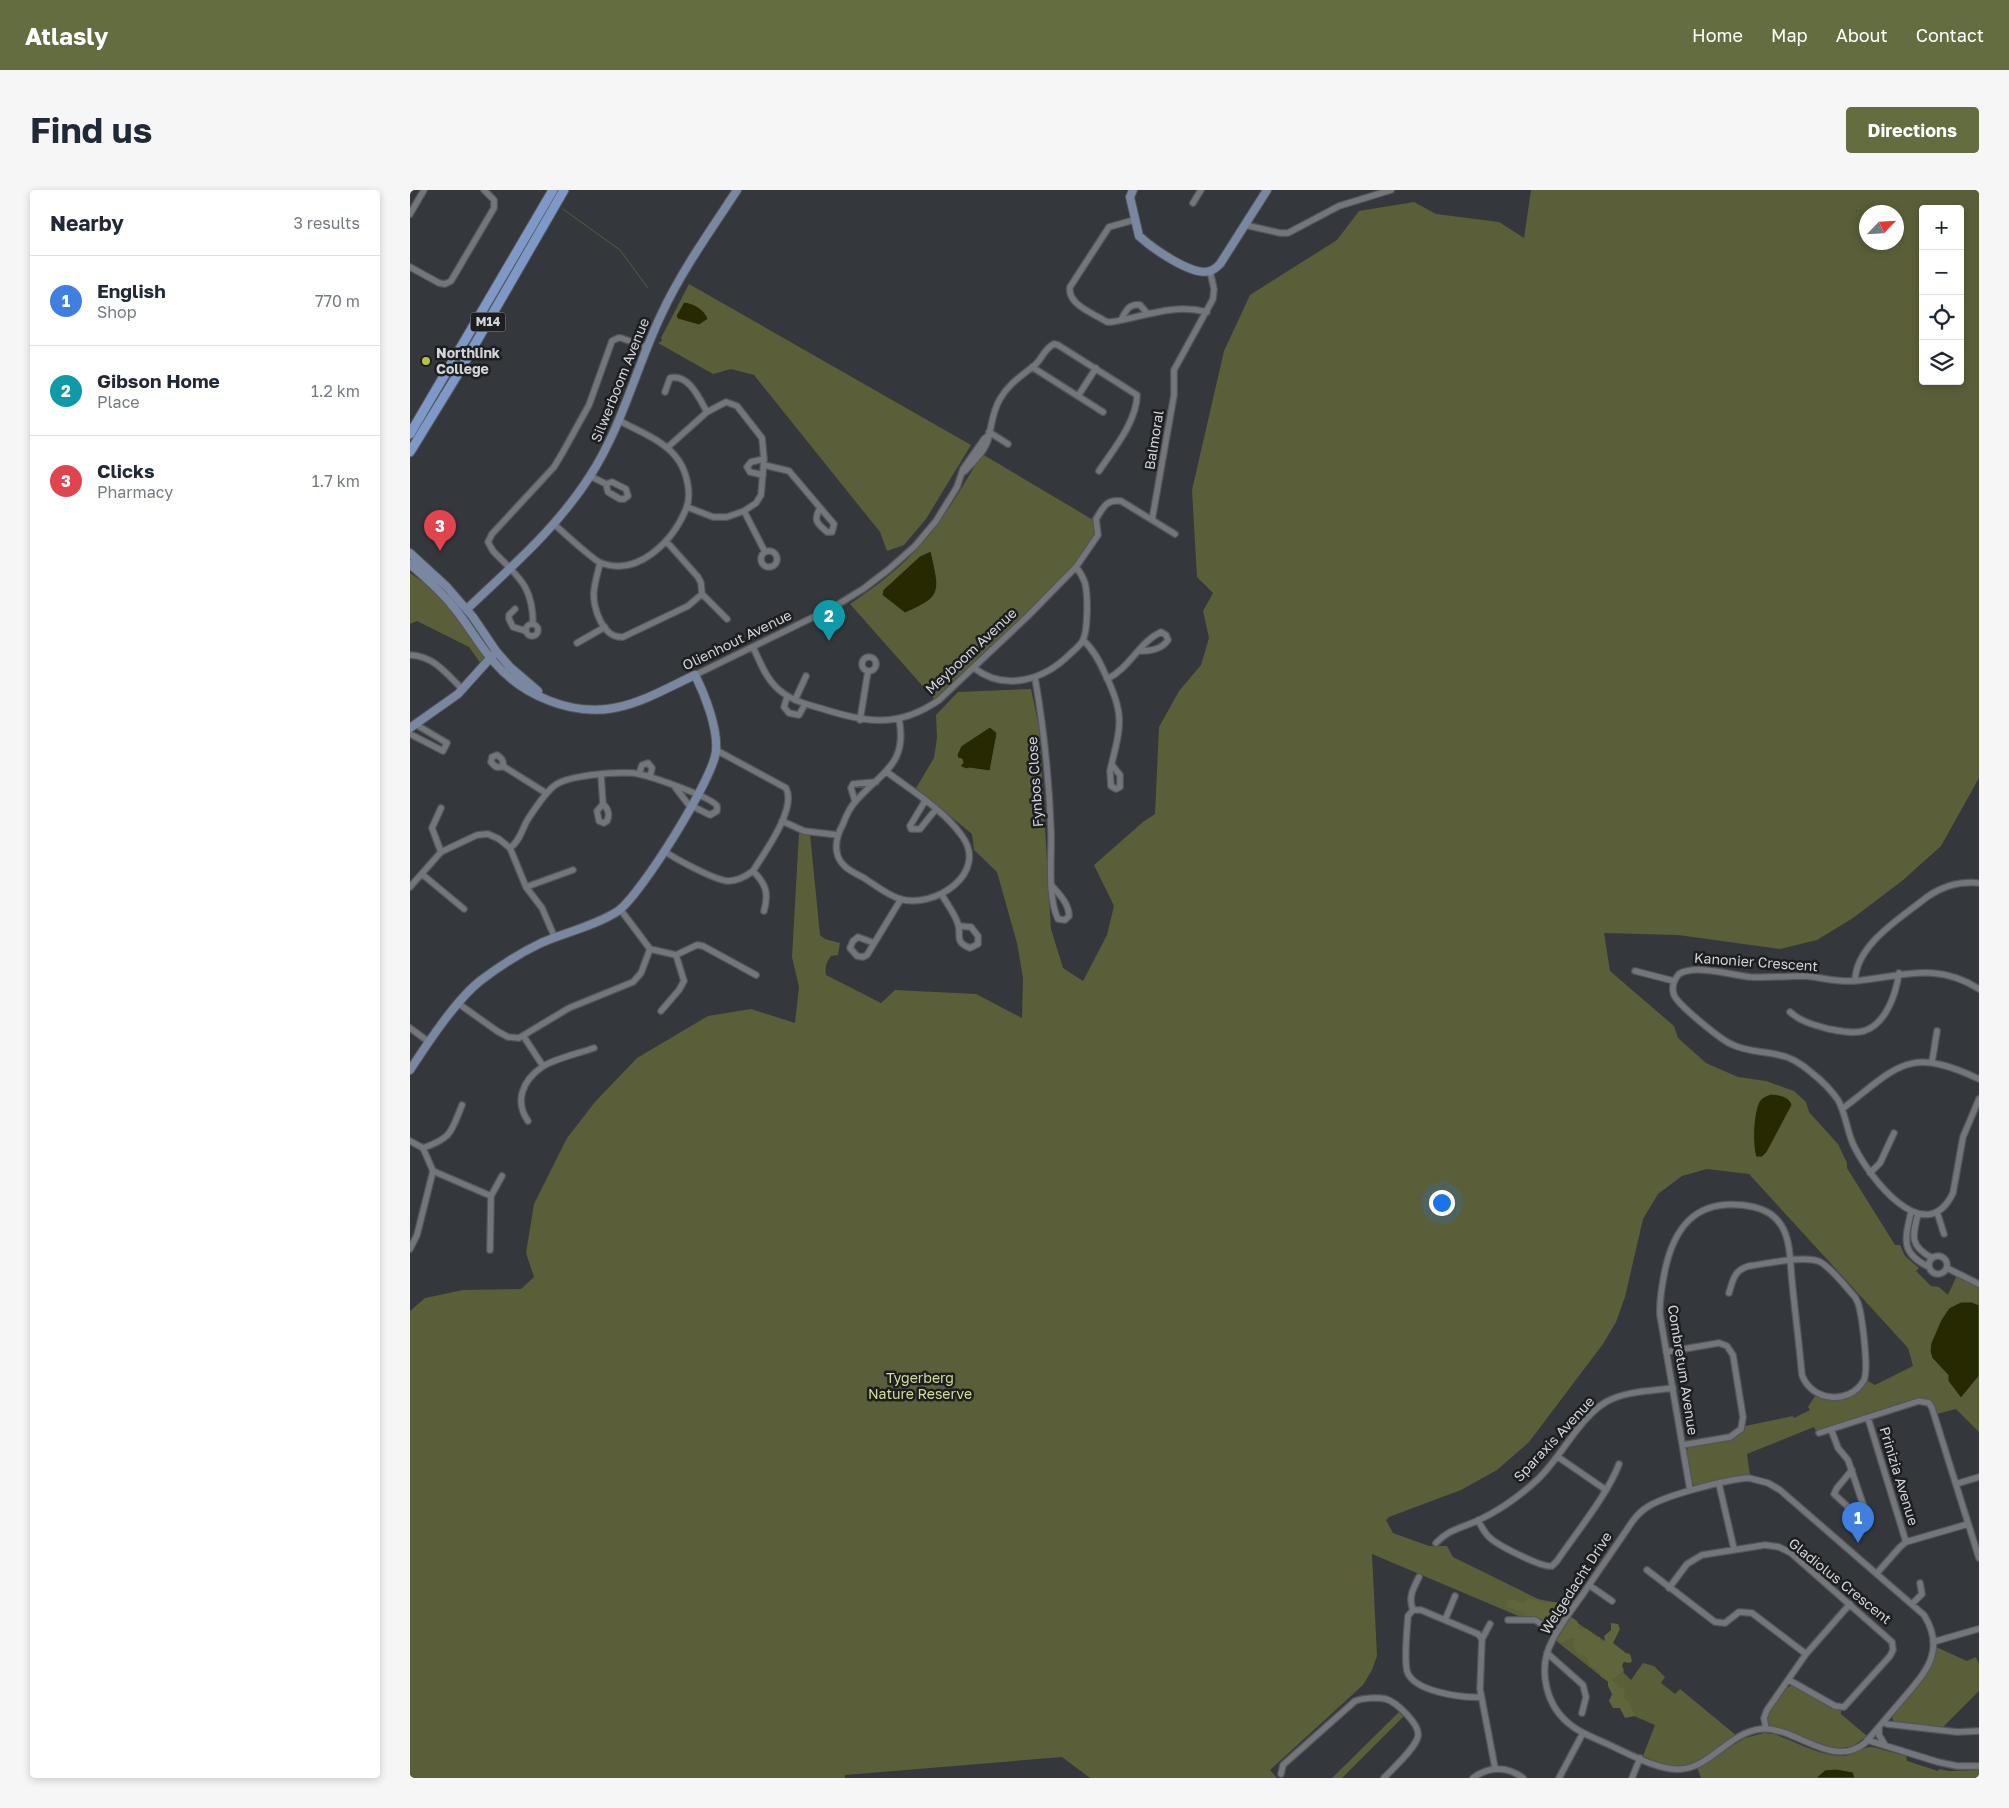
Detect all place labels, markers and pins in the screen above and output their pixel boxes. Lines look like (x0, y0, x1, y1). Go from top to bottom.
place label: Northlink College (436, 344, 500, 377)
marker: Northlink College (420, 355, 432, 367)
pin: 3 (424, 510, 456, 551)
pin: 2 (813, 600, 845, 641)
pin: 1 (1842, 1502, 1874, 1543)

